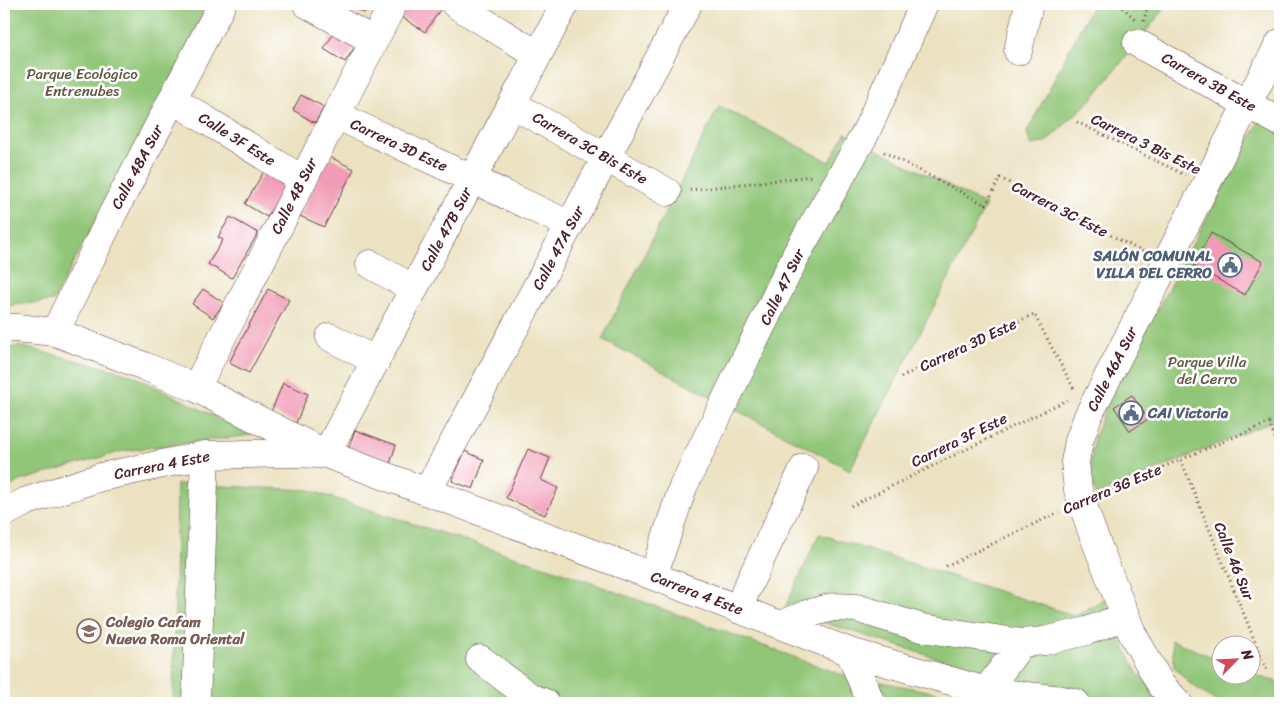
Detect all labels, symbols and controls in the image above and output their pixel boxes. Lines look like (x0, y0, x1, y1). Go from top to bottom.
street label: Carrera 3B Este (1157, 45, 1262, 119)
park label: Parque Ecológico Entrenubes (26, 61, 138, 104)
street label: Carrera 3C Bis Este (527, 104, 653, 192)
street label: Calle 3F Este (193, 105, 281, 173)
street label: Carrera 3 Bis Este (1086, 106, 1206, 182)
street label: Carrera 3D Este (346, 111, 452, 179)
street label: Calle 48A Sur (104, 119, 171, 214)
street label: Calle 48 Sur (264, 152, 325, 239)
street label: Carrera 3C Este (1007, 173, 1113, 245)
street label: Calle 47B Sur (413, 182, 479, 276)
street label: Calle 47A Sur (525, 200, 592, 295)
street label: Calle 47 Sur (752, 243, 812, 330)
place label: SALÓN COMUNAL VILLA DEL CERRO (1092, 243, 1213, 286)
public building icon: SALÓN COMUNAL VILLA DEL CERRO (1217, 252, 1243, 278)
street label: Carrera 3D Este (915, 311, 1021, 379)
street label: Calle 46A Sur (1079, 321, 1145, 416)
park label: Parque Villa del Cerro (1168, 349, 1247, 392)
public building icon: CAI Victoria (1118, 400, 1144, 426)
place label: CAI Victoria (1147, 400, 1229, 426)
street label: Carrera 3F Este (906, 405, 1012, 475)
street label: Carrera 4 Este (112, 443, 212, 487)
street label: Carrera 3G Este (1058, 456, 1166, 522)
street label: Calle 46 Sur (1206, 518, 1262, 605)
street label: Carrera 4 Este (647, 563, 747, 623)
place label: Colegio Cafam Nueva Roma Oriental (105, 609, 245, 652)
school or university icon: Colegio Cafam Nueva Roma Oriental (76, 618, 102, 644)
north arrow (1212, 634, 1262, 684)
text: N (1234, 644, 1261, 665)

